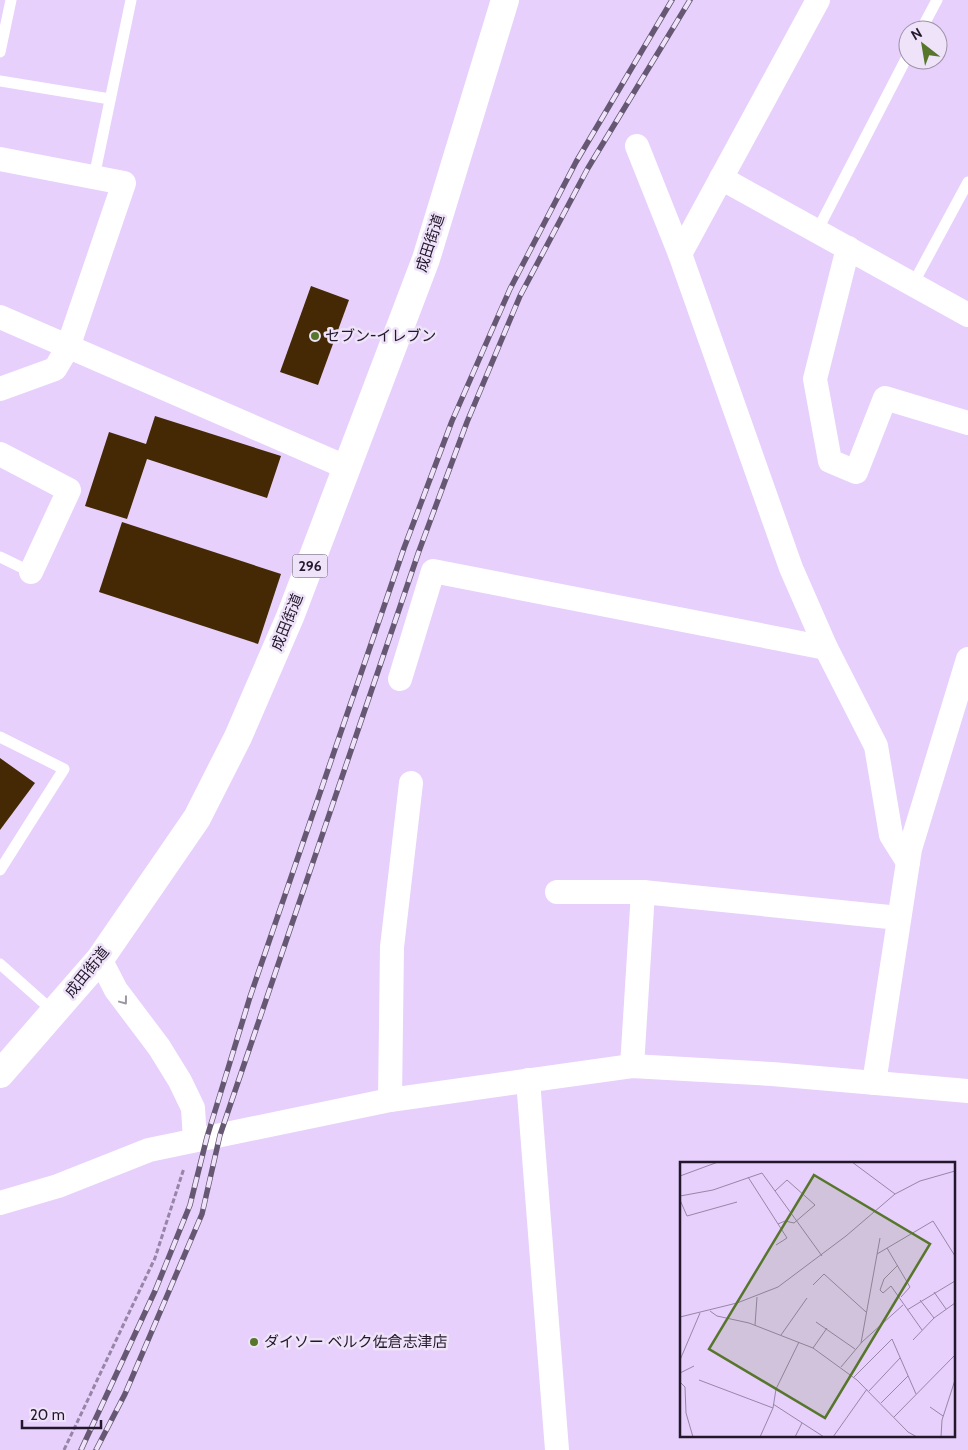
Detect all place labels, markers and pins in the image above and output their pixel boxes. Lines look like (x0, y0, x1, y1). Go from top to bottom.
place label: セブン-イレブン (325, 327, 436, 345)
marker: セブン-イレブン (309, 330, 321, 342)
place label: ダイソー ベルク佐倉志津店 (264, 1333, 447, 1351)
marker: ダイソー ベルク佐倉志津店 (248, 1336, 260, 1348)

